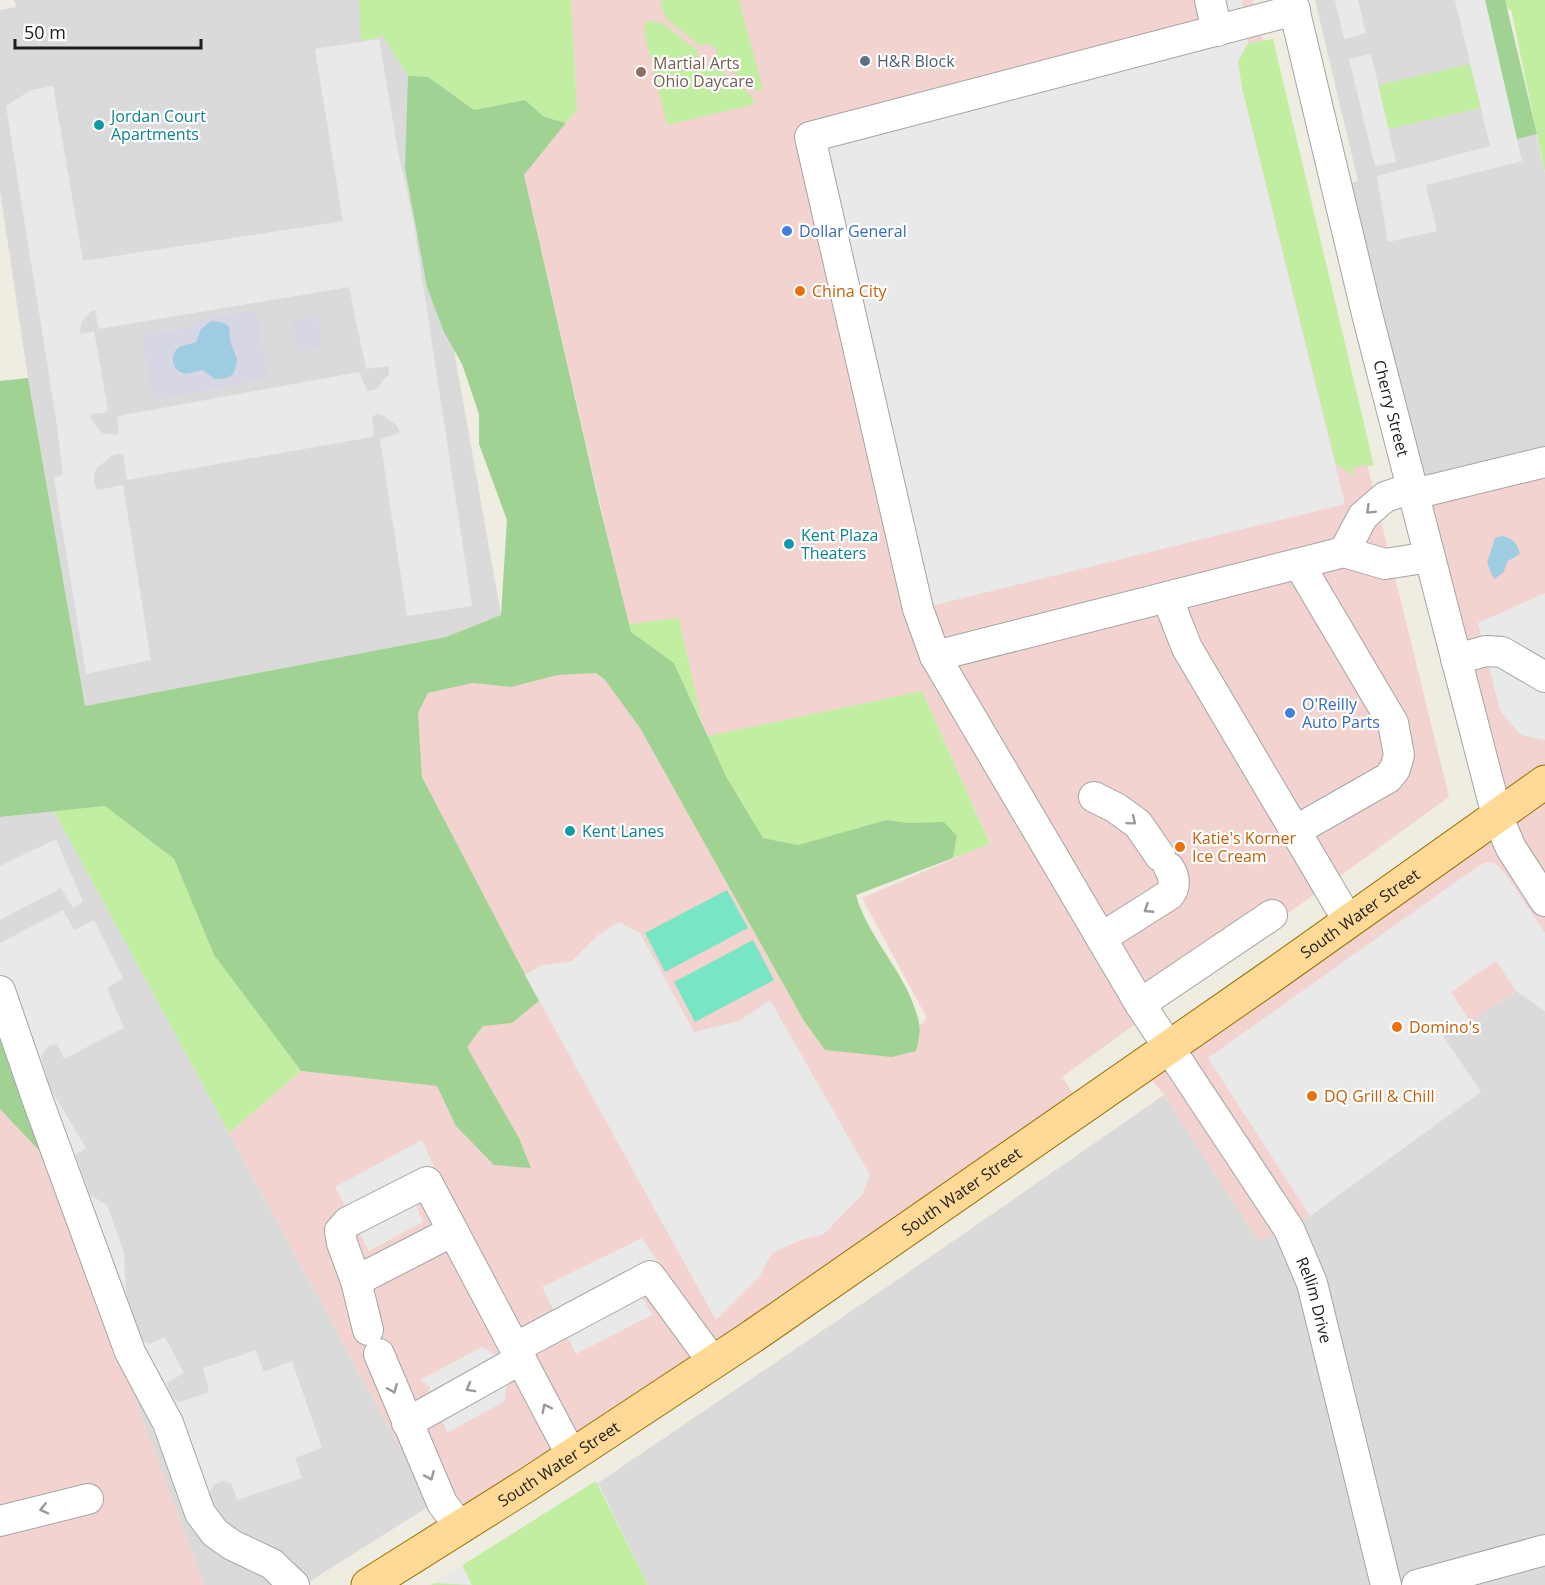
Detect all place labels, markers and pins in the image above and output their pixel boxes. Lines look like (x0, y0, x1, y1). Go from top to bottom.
place label: H&R Block (877, 50, 955, 72)
place label: Martial Arts Ohio Daycare (653, 52, 754, 92)
marker: H&R Block (858, 54, 872, 68)
marker: Martial Arts Ohio Daycare (634, 65, 648, 79)
place label: Jordan Court Apartments (109, 105, 206, 145)
marker: Jordan Court Apartments (92, 118, 106, 132)
place label: Dollar General (799, 220, 907, 242)
marker: Dollar General (780, 224, 794, 238)
place label: China City (812, 280, 888, 302)
marker: China City (793, 284, 807, 298)
place label: Kent Plaza Theaters (801, 524, 878, 564)
marker: Kent Plaza Theaters (782, 537, 796, 551)
place label: O'Reilly Auto Parts (1302, 693, 1380, 733)
marker: O'Reilly Auto Parts (1283, 706, 1297, 720)
place label: Kent Lanes (582, 820, 664, 842)
marker: Kent Lanes (563, 824, 577, 838)
place label: Katie's Korner Ice Cream (1192, 827, 1296, 867)
marker: Katie's Korner Ice Cream (1173, 840, 1187, 854)
place label: Domino's (1409, 1016, 1480, 1038)
marker: Domino's (1390, 1020, 1404, 1034)
place label: DQ Grill & Chill (1324, 1085, 1434, 1107)
marker: DQ Grill & Chill (1305, 1089, 1319, 1103)

